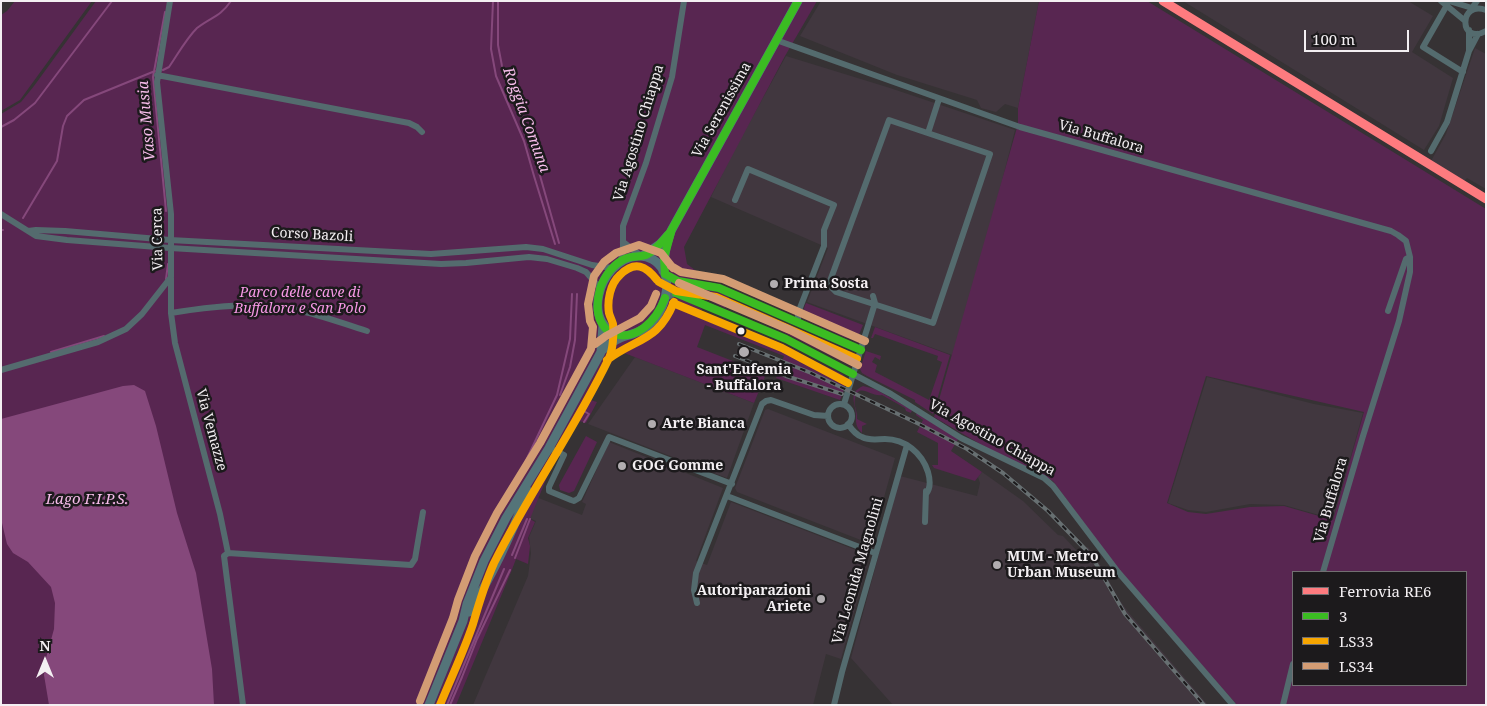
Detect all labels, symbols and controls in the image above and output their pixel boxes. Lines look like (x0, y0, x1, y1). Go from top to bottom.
scale bar (1307, 20, 1412, 52)
text: 100 m (1312, 29, 1355, 49)
street label: Via Serenissima (689, 59, 755, 161)
street label: Via Agostino Chiappa (610, 63, 668, 203)
water label: Roggia Comuna (499, 65, 553, 175)
water label: Vaso Musia (135, 80, 159, 162)
street label: Via Buffalora (1056, 117, 1146, 157)
street label: Via Cerca (149, 207, 167, 271)
street label: Corso Bazoli (270, 224, 354, 246)
place label: Prima Sosta (784, 276, 869, 292)
marker: Prima Sosta (768, 278, 780, 290)
park label: Parco delle cave di Buffalora e San Polo (234, 285, 366, 318)
unlabelled marker (736, 326, 746, 336)
marker: Sant'Eufemia - Buffalora (737, 345, 751, 359)
place label: Sant'Eufemia - Buffalora (697, 362, 791, 394)
street label: Via Vemazze (192, 387, 230, 473)
street label: Via Agostino Chiappa (926, 396, 1058, 480)
place label: Arte Bianca (662, 416, 745, 432)
marker: Arte Bianca (646, 418, 658, 430)
street label: Via Buffalora (1311, 455, 1351, 545)
place label: GOG Gomme (632, 458, 723, 474)
marker: GOG Gomme (616, 460, 628, 472)
water label: Lago F.I.P.S. (46, 491, 128, 509)
street label: Via Leonida Magnolini (829, 496, 887, 646)
place label: MUM - Metro Urban Museum (1007, 549, 1116, 582)
marker: MUM - Metro Urban Museum (991, 559, 1003, 571)
legend (1292, 571, 1467, 686)
text: Ferrovia RE6 (1339, 581, 1431, 601)
place label: Autoriparazioni Ariete (697, 583, 811, 616)
marker: Autoriparazioni Ariete (815, 593, 827, 605)
text: 3 (1339, 606, 1347, 626)
text: LS33 (1339, 631, 1373, 651)
north arrow (20, 636, 70, 686)
text: N (39, 636, 51, 655)
text: LS34 (1339, 656, 1373, 676)

